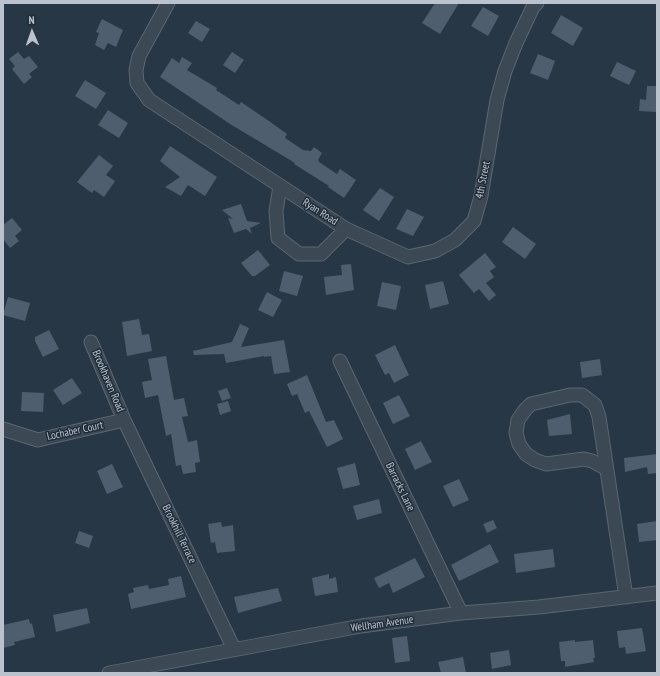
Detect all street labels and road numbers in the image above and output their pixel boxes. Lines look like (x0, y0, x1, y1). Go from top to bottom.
street label: 4th Street (473, 160, 493, 200)
street label: Ryan Road (300, 196, 340, 228)
street label: Brookhaven Road (89, 348, 127, 414)
street label: Lochaber Court (46, 419, 104, 443)
street label: Barracks Lane (383, 461, 417, 513)
street label: Brookhill Terrace (159, 502, 199, 566)
street label: Wellham Avenue (350, 613, 414, 635)

